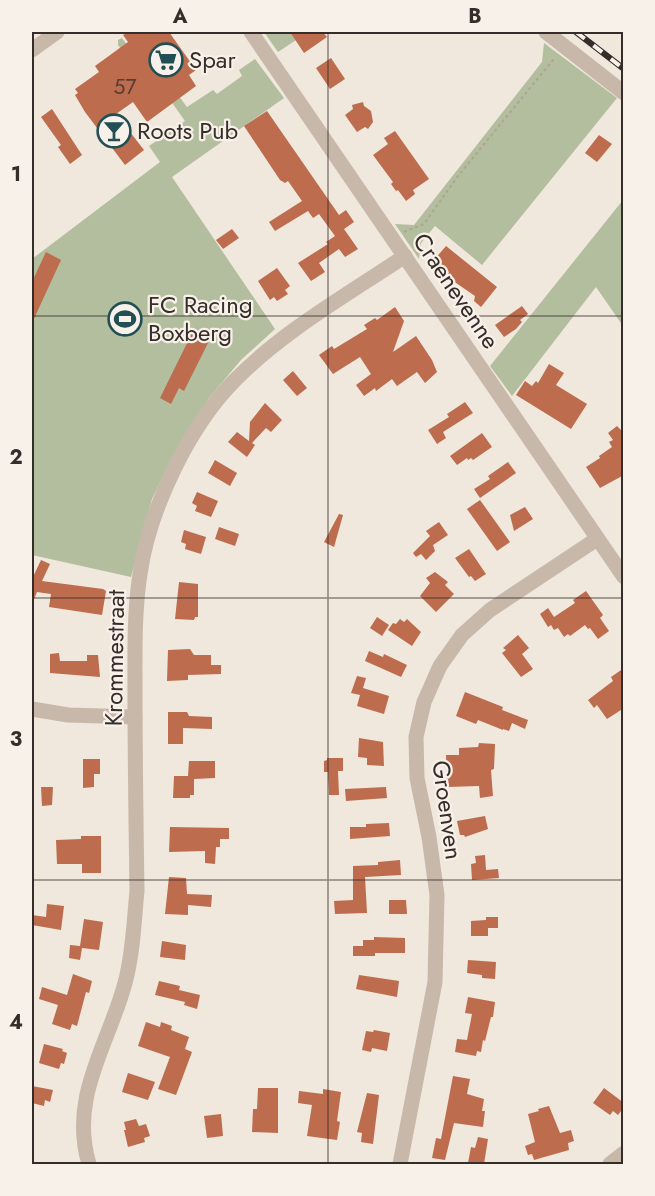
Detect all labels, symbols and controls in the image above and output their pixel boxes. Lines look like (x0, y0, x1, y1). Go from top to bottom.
text: A (172, 2, 188, 31)
text: B (468, 2, 482, 31)
supermarket icon: Spar (148, 42, 184, 78)
place label: Spar (189, 42, 236, 77)
house number: 57 (114, 72, 136, 102)
bar icon: Roots Pub (96, 113, 132, 149)
place label: Roots Pub (137, 113, 238, 148)
text: 1 (11, 160, 21, 189)
street label: Craenevenne (405, 226, 508, 356)
place label: FC Racing Boxberg (148, 287, 253, 350)
sports icon: FC Racing Boxberg (107, 301, 143, 337)
text: 2 (9, 443, 23, 472)
street label: Krommestraat (96, 589, 133, 727)
text: 3 (10, 725, 22, 754)
street label: Groenven (423, 758, 472, 862)
text: 4 (9, 1008, 23, 1037)

